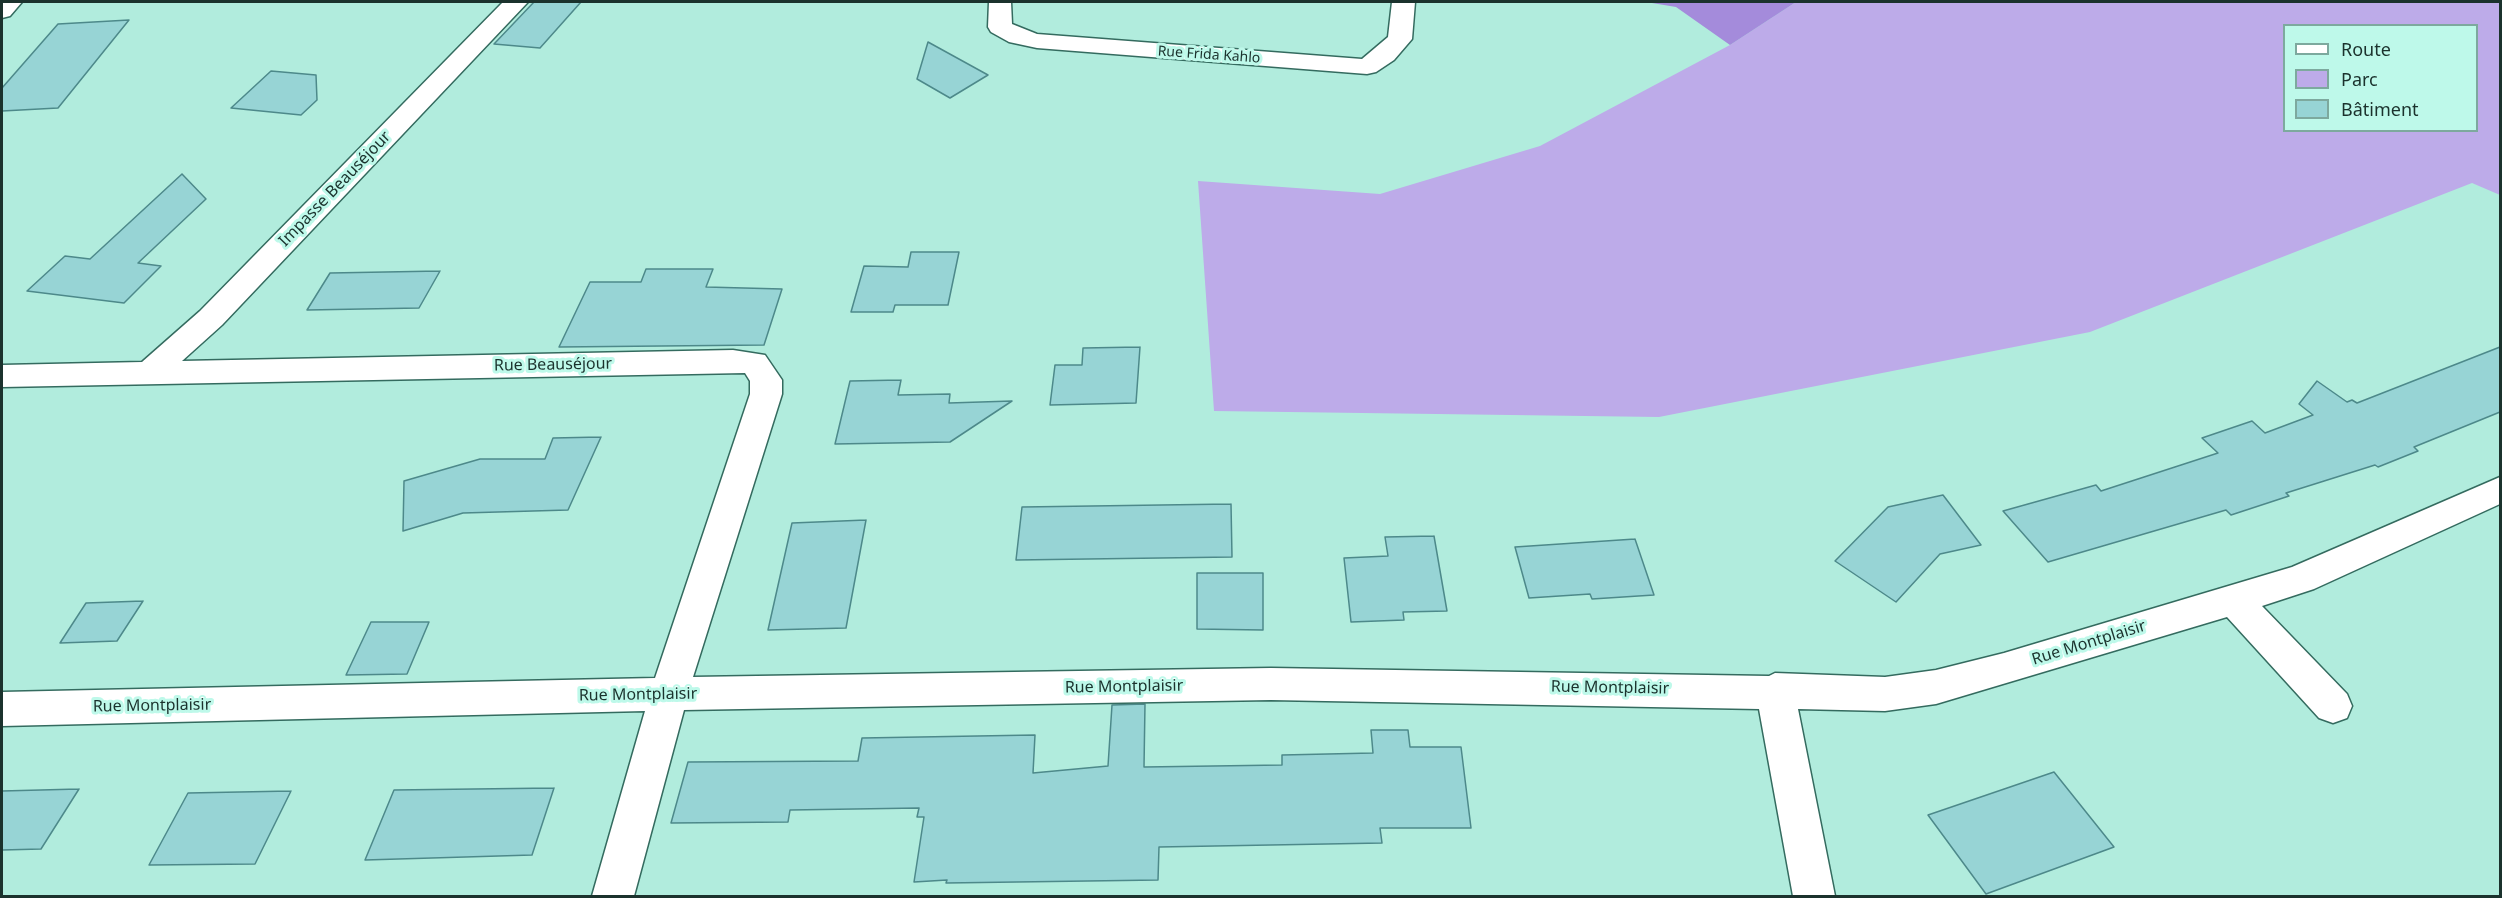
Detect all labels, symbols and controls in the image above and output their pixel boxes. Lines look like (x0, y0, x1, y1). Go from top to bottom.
legend (2283, 24, 2478, 132)
text: Route (2341, 37, 2391, 61)
street label: Rue Frida Kahlo (1157, 43, 1261, 67)
text: Parc (2341, 67, 2378, 91)
text: Bâtiment (2341, 97, 2419, 121)
street label: Impasse Beauséjour (275, 127, 395, 251)
street label: Rue Beauséjour (494, 354, 612, 376)
street label: Rue Montplaisir (2030, 617, 2148, 669)
street label: Rue Montplaisir (1065, 676, 1183, 698)
street label: Rue Montplaisir (1551, 677, 1669, 699)
street label: Rue Montplaisir (579, 684, 697, 706)
street label: Rue Montplaisir (93, 695, 211, 717)

